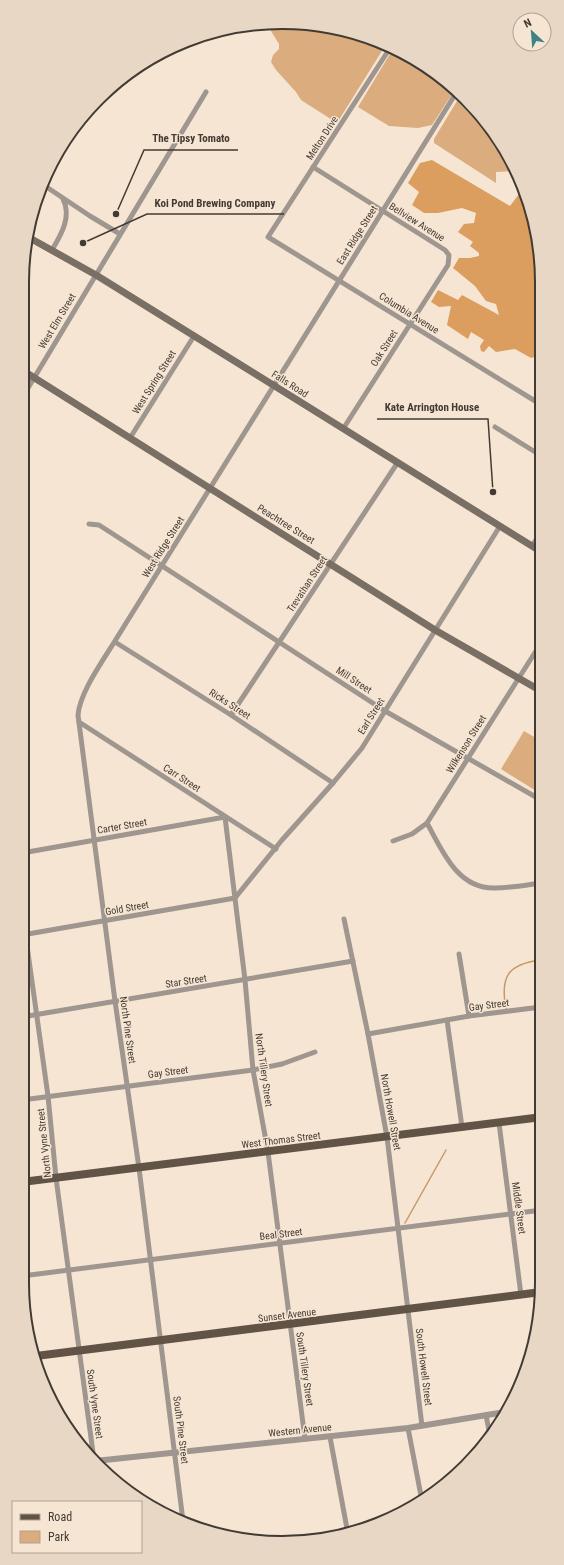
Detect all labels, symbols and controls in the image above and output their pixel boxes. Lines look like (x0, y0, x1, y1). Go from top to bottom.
north arrow (512, 12, 552, 52)
text: N (522, 16, 534, 31)
street label: Melton Drive (304, 114, 340, 162)
callout: The Tipsy Tomato (144, 127, 238, 150)
text: The Tipsy Tomato (152, 132, 230, 145)
callout: Koi Pond Brewing Company (147, 191, 284, 214)
text: Koi Pond Brewing Company (155, 197, 276, 210)
street label: Bellview Avenue (387, 200, 447, 244)
street label: East Ridge Street (334, 203, 380, 267)
street label: Columbia Avenue (377, 290, 441, 336)
street label: West Elm Street (36, 291, 78, 351)
street label: Oak Street (368, 328, 400, 368)
street label: West Spring Street (130, 348, 178, 416)
street label: Falls Road (270, 368, 310, 400)
callout: Kate Arrington House (377, 396, 488, 419)
text: Kate Arrington House (385, 401, 479, 414)
street label: Peachtree Street (255, 502, 317, 546)
street label: West Ridge Street (140, 514, 186, 580)
street label: Trevathan Street (285, 554, 329, 614)
street label: Mill Street (334, 664, 374, 696)
street label: Ricks Street (207, 687, 253, 721)
street label: Earl Street (356, 696, 387, 736)
street label: Wilkenson Street (444, 713, 488, 775)
street label: Carr Street (161, 762, 203, 794)
street label: Carter Street (96, 816, 148, 836)
street label: Gold Street (104, 899, 150, 917)
street label: Star Street (165, 972, 207, 990)
street label: North Pine Street (118, 996, 138, 1064)
street label: Gay Street (468, 997, 510, 1013)
street label: North Tillery Street (253, 1032, 275, 1108)
street label: Gay Street (147, 1064, 189, 1080)
street label: North Howell Street (379, 1073, 403, 1151)
street label: North Vyne Street (35, 1108, 53, 1178)
street label: West Thomas Street (241, 1130, 321, 1150)
street label: Middle Street (510, 1181, 528, 1235)
street label: Beal Street (259, 1226, 303, 1242)
street label: Sunset Avenue (257, 1306, 317, 1324)
street label: South Howell Street (414, 1328, 434, 1406)
street label: South Tillery Street (294, 1331, 316, 1407)
street label: South Vyne Street (85, 1369, 105, 1440)
street label: South Pine Street (171, 1395, 191, 1465)
street label: Western Avenue (268, 1421, 332, 1439)
legend (12, 1501, 142, 1553)
text: Road (48, 1510, 72, 1524)
text: Park (48, 1530, 70, 1544)

